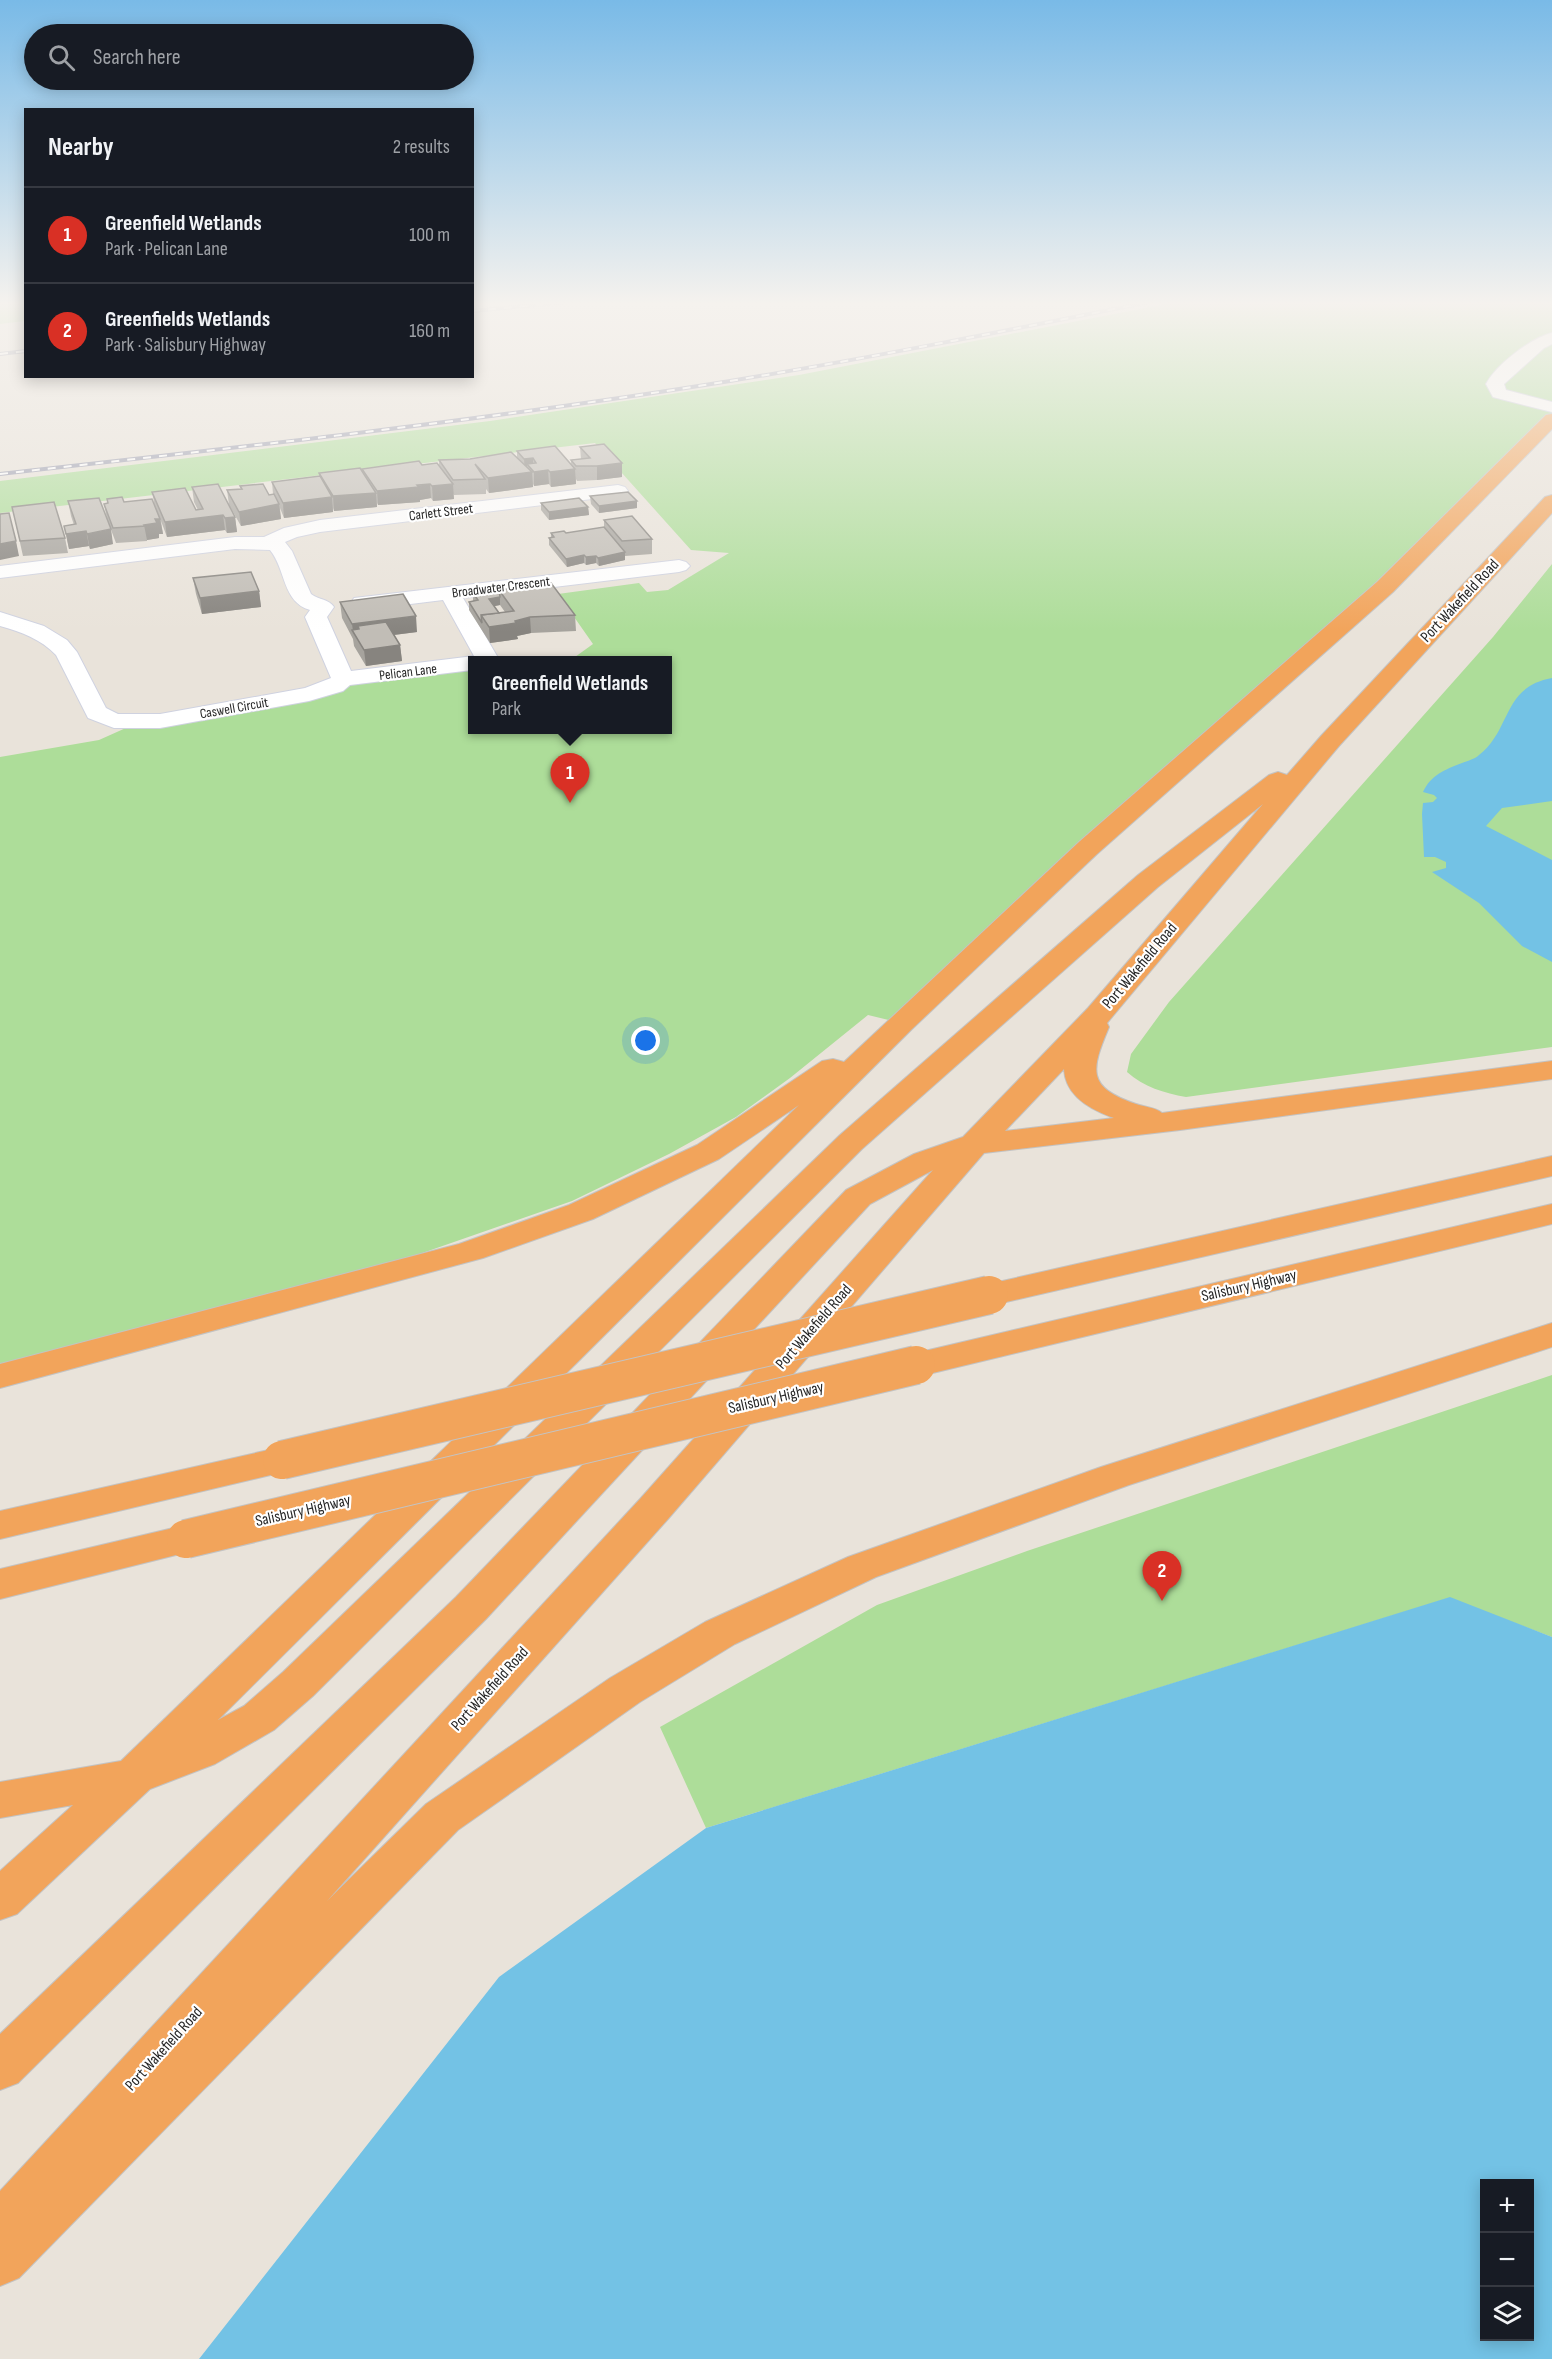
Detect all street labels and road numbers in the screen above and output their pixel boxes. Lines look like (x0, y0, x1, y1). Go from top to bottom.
street label: Carlett Street (408, 500, 474, 524)
street label: Port Wakefield Road (1417, 556, 1503, 646)
street label: Broadwater Crescent (451, 573, 551, 601)
street label: Pelican Lane (378, 660, 438, 684)
street label: Caswell Circuit (198, 694, 270, 722)
street label: Port Wakefield Road (1099, 919, 1181, 1013)
street label: Salisbury Highway (1200, 1266, 1298, 1306)
street label: Port Wakefield Road (772, 1281, 856, 1373)
street label: Salisbury Highway (727, 1378, 825, 1418)
street label: Salisbury Highway (254, 1491, 352, 1531)
street label: Port Wakefield Road (447, 1643, 533, 1735)
street label: Port Wakefield Road (121, 2003, 207, 2095)

